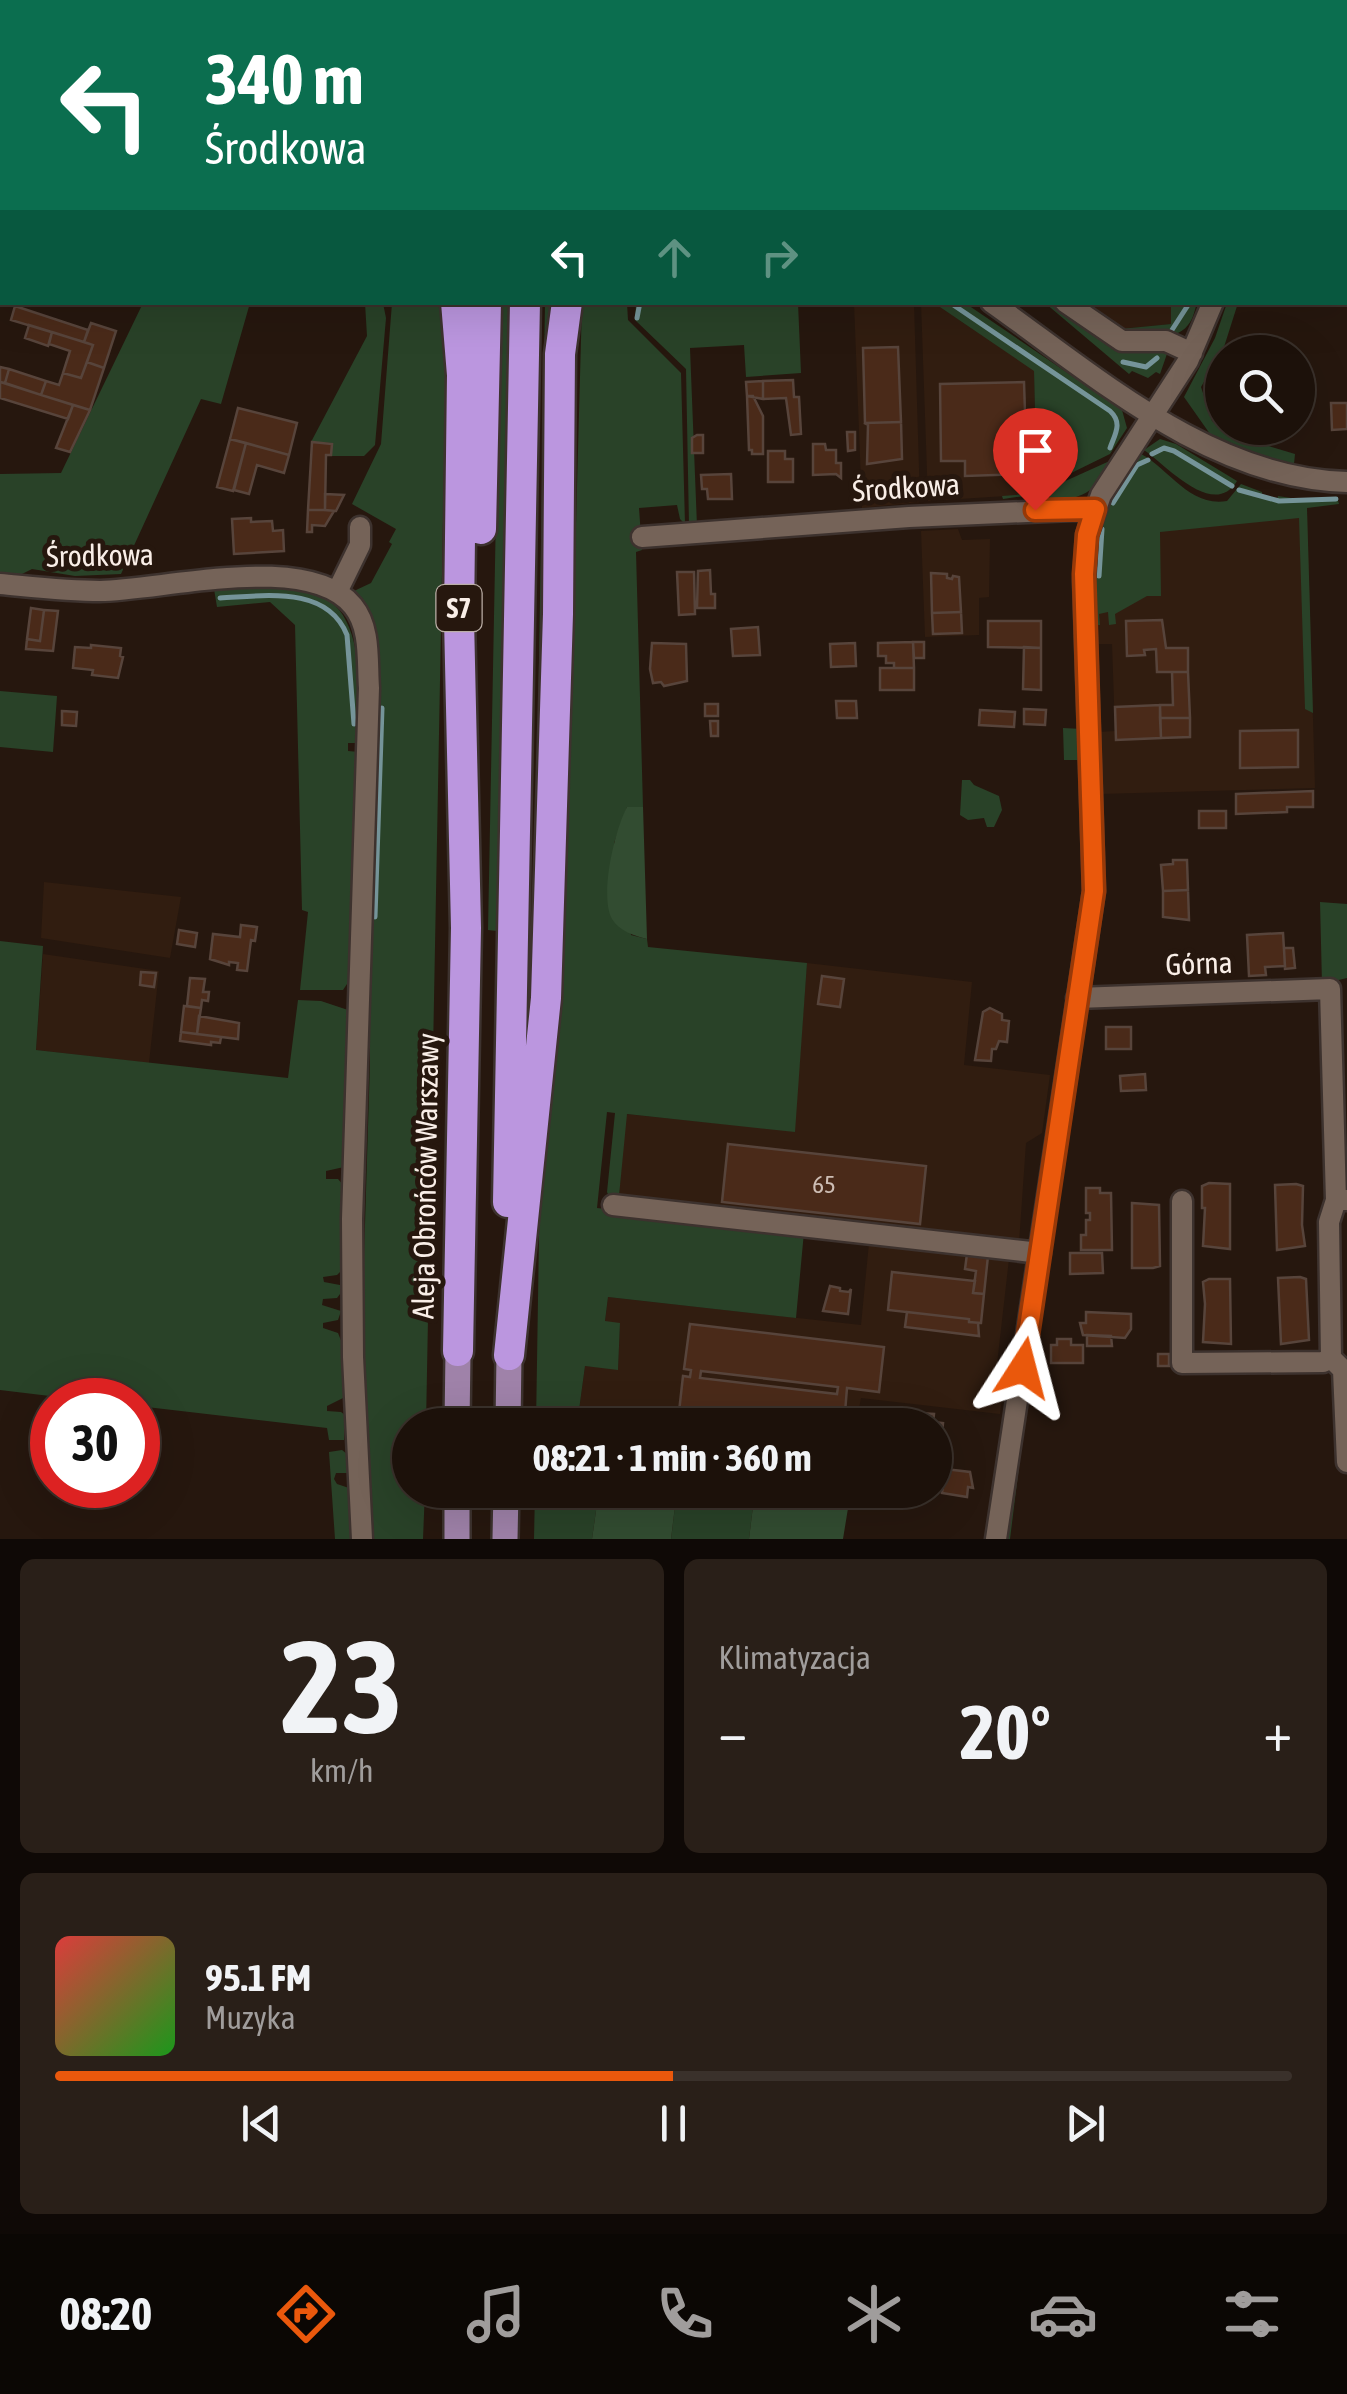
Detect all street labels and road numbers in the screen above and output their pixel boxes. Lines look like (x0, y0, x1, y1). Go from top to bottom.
street label: Środkowa (851, 466, 961, 508)
street label: Środkowa (46, 537, 154, 573)
road number: S7 (436, 585, 482, 631)
street label: Górna (1165, 945, 1233, 981)
street label: Aleja Obrońców Warszawy (406, 1033, 444, 1319)

